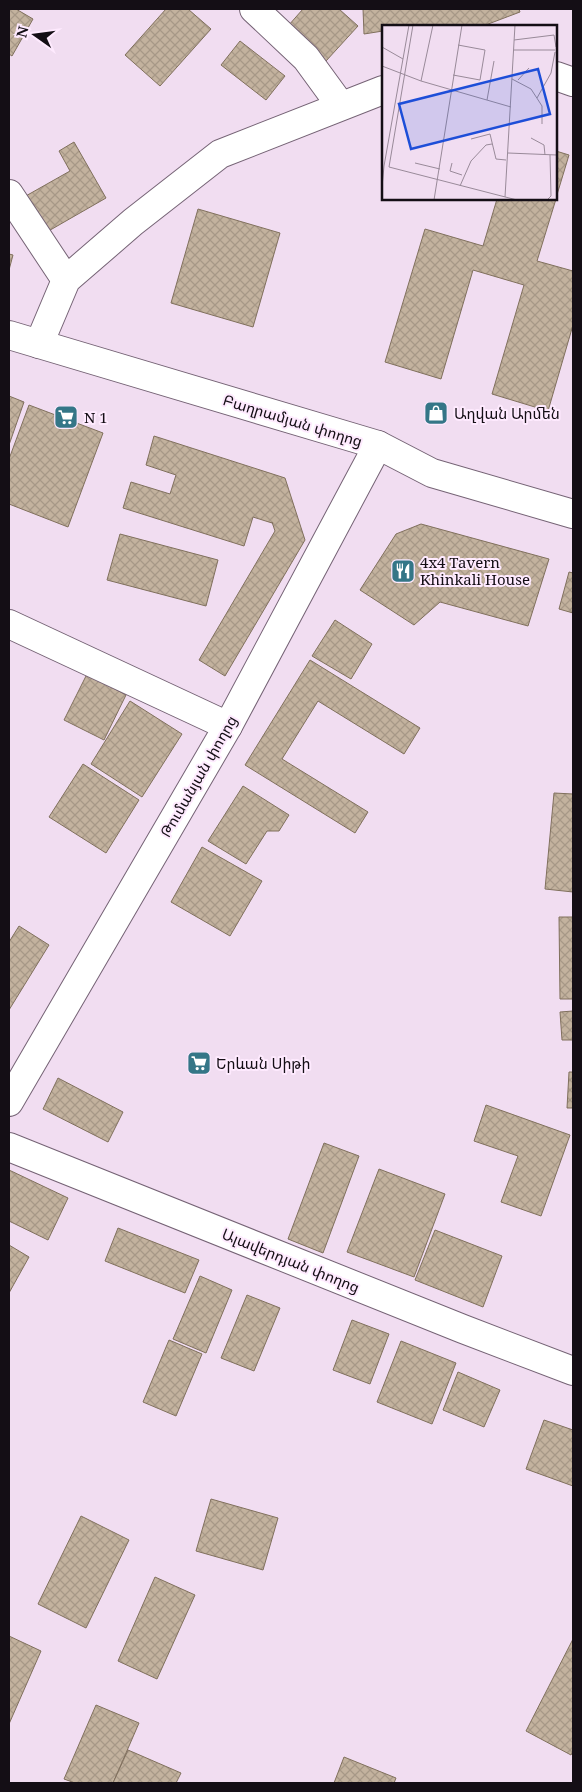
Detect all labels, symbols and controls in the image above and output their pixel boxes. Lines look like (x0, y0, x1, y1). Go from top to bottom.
north arrow (10, 10, 60, 60)
text: N (11, 24, 32, 39)
inset map (382, 25, 557, 200)
street label: Բաղրամյան փողոց (221, 389, 365, 451)
shop icon: Աղվան Արմեն (423, 400, 449, 426)
place label: Աղվան Արմեն (454, 403, 560, 423)
supermarket icon: N 1 (53, 404, 79, 430)
place label: N 1 (84, 407, 108, 427)
place label: 4x4 Tavern Khinkali House (420, 552, 530, 589)
restaurant icon: 4x4 Tavern Khinkali House (390, 558, 416, 584)
street label: Թումանյան փողոց (155, 711, 241, 841)
supermarket icon: Երևան Սիթի (186, 1050, 212, 1076)
place label: Երևան Սիթի (216, 1053, 310, 1073)
street label: Ալավերդյան փողոց (219, 1223, 363, 1297)

